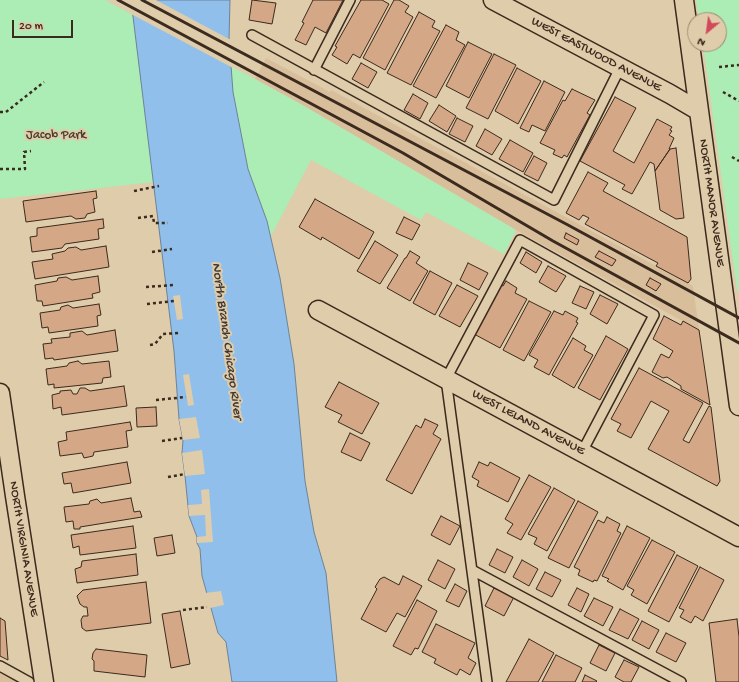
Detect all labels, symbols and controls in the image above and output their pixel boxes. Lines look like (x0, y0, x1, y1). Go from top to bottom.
scale bar (14, 12, 75, 38)
north arrow (687, 12, 727, 52)
street label: WEST EASTWOOD AVENUE (528, 14, 664, 96)
text: 20 m (19, 20, 43, 34)
text: N (696, 35, 708, 49)
park label: Jacob Park (26, 128, 86, 144)
street label: NORTH MANOR AVENUE (694, 138, 728, 268)
water label: North Branch Chicago River (207, 262, 245, 420)
street label: WEST LELAND AVENUE (469, 387, 587, 459)
street label: NORTH VIRGINIA AVENUE (5, 480, 41, 618)

